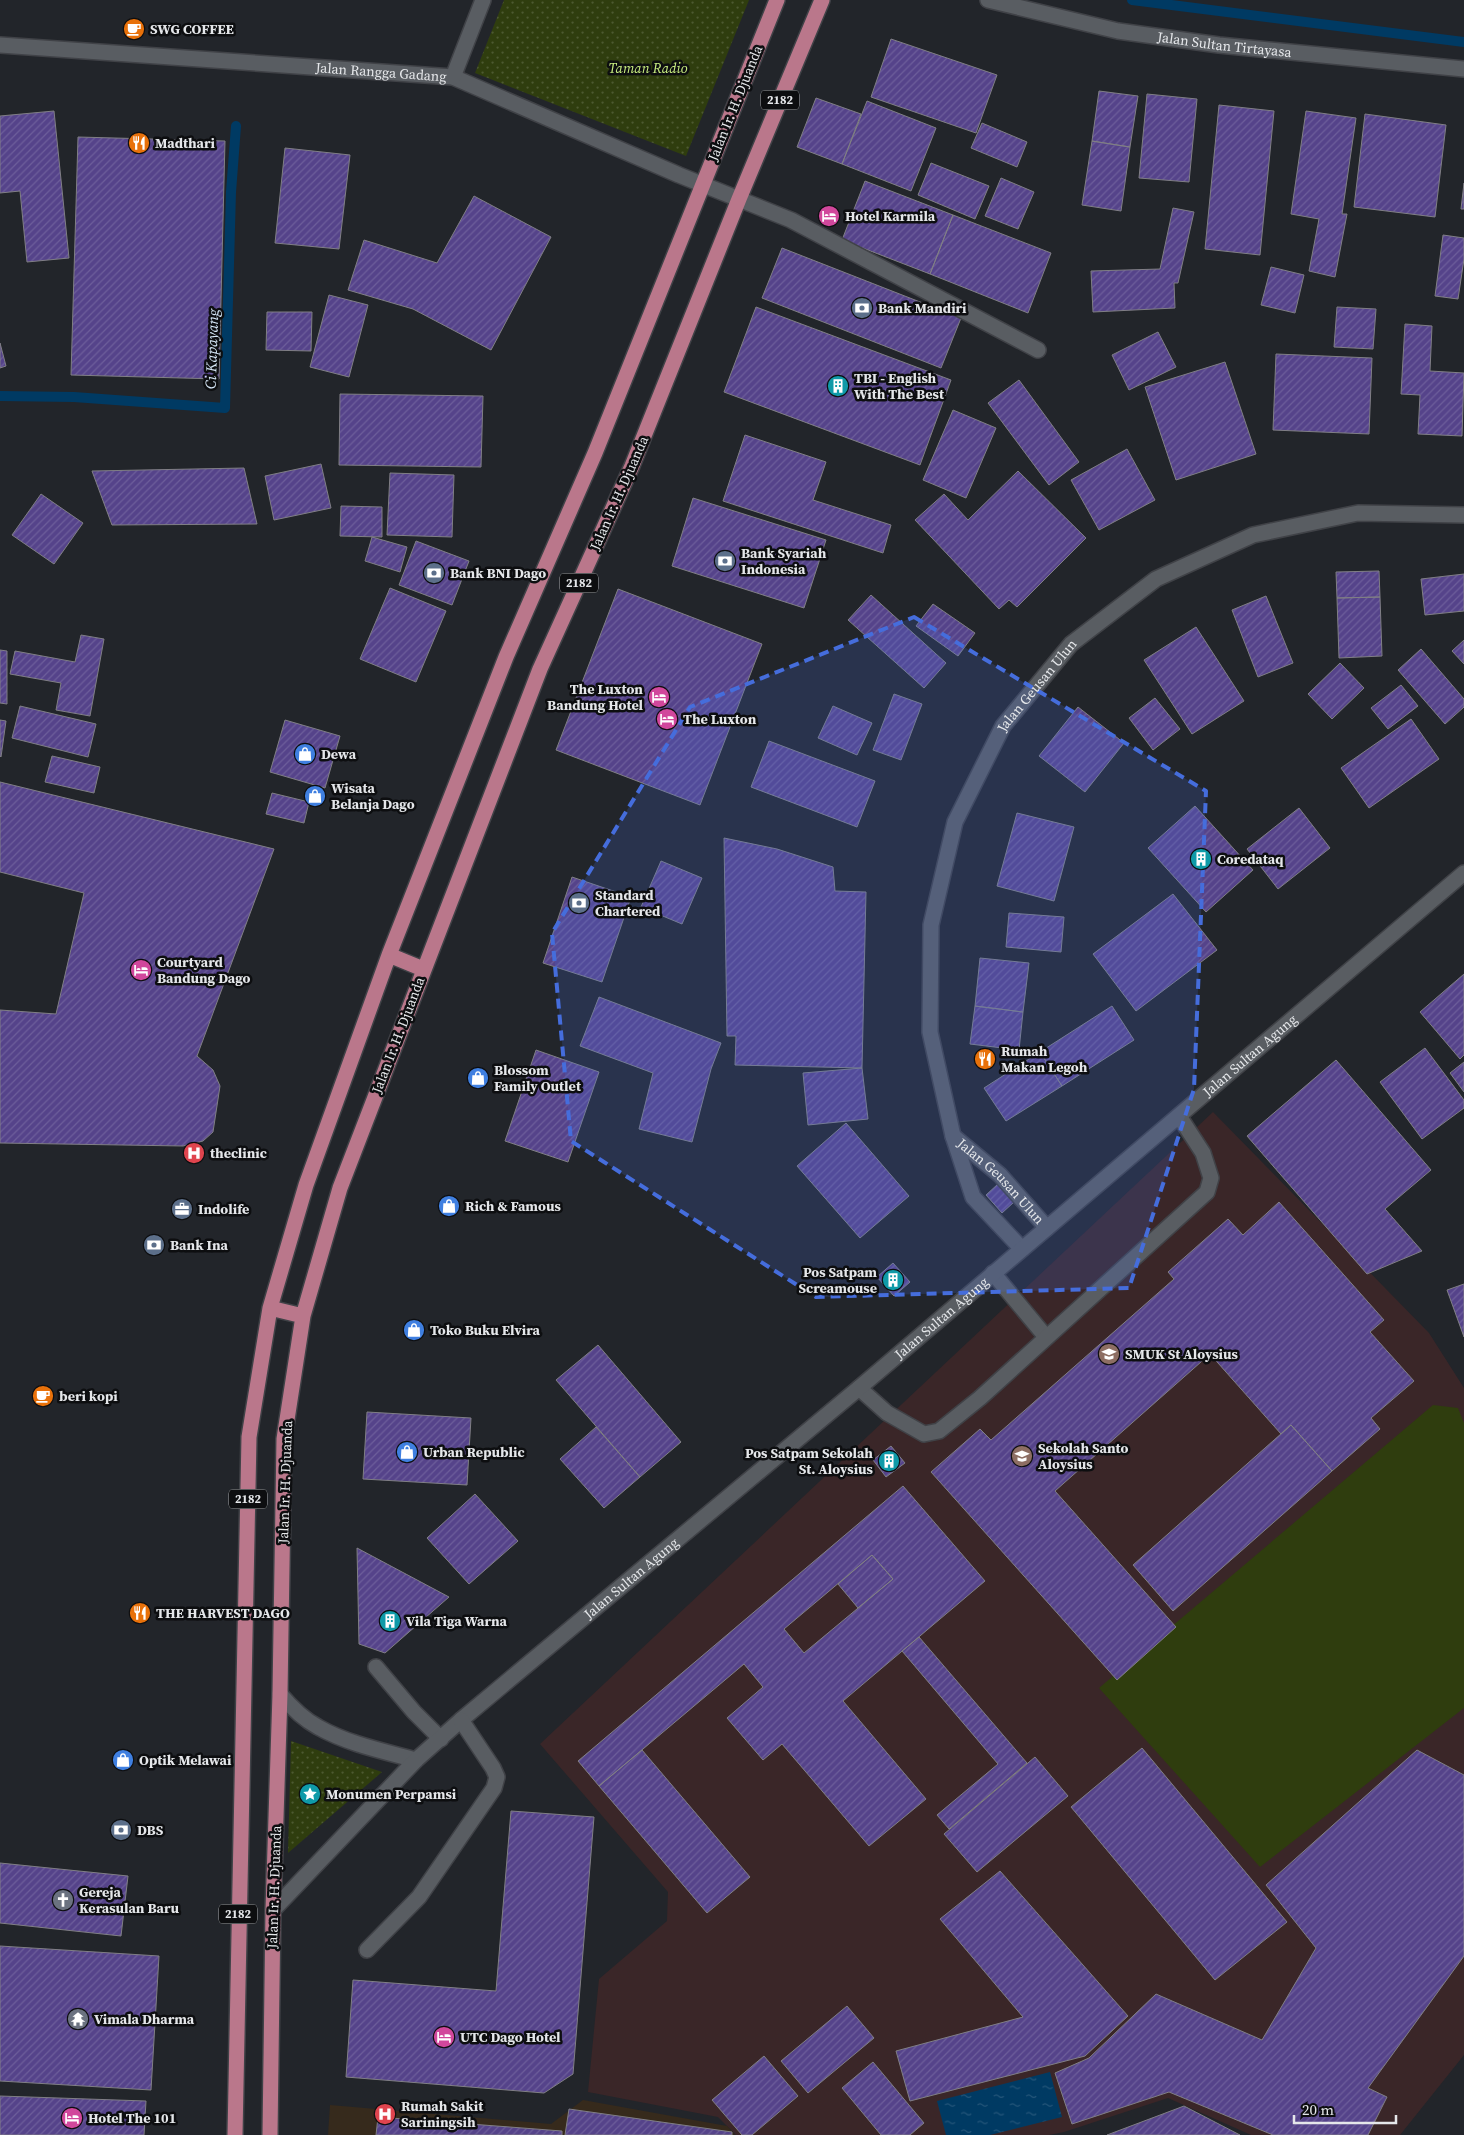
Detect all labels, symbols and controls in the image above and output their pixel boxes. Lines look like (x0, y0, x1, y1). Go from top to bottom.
cafe icon: SWG COFFEE (122, 17, 146, 41)
place label: SWG COFFEE (150, 19, 234, 39)
street label: Jalan Sultan Tirtayasa (1155, 26, 1293, 62)
street label: Jalan Ir. H. Djuanda (702, 41, 768, 165)
street label: Jalan Rangga Gadang (314, 57, 447, 87)
park label: Taman Radio (608, 58, 688, 78)
road number: 2182 (761, 90, 799, 110)
restaurant icon: Madthari (127, 131, 151, 155)
place label: Madthari (155, 133, 215, 153)
hotel icon: Hotel Karmila (817, 204, 841, 228)
place label: Hotel Karmila (845, 206, 936, 226)
bank icon: Bank Mandiri (850, 296, 874, 320)
place label: Bank Mandiri (878, 298, 967, 318)
water label: Ci Kapayang (200, 308, 223, 390)
place label: TBI - English With The Best (854, 368, 945, 404)
building icon: TBI - English With The Best (826, 374, 850, 398)
street label: Jalan Ir. H. Djuanda (584, 432, 654, 554)
place label: Bank Syariah Indonesia (741, 543, 827, 579)
bank icon: Bank Syariah Indonesia (713, 549, 737, 573)
bank icon: Bank BNI Dago (422, 561, 446, 585)
place label: Bank BNI Dago (450, 563, 546, 583)
road number: 2182 (560, 574, 598, 592)
street label: Jalan Geusan Ulun (991, 634, 1082, 736)
place label: The Luxton Bandung Hotel (547, 679, 643, 715)
hotel icon: The Luxton Bandung Hotel (647, 685, 671, 709)
hotel icon: The Luxton (655, 707, 679, 731)
place label: The Luxton (683, 709, 757, 729)
shop icon: Dewa (293, 742, 317, 766)
place label: Dewa (321, 744, 357, 764)
place label: Wisata Belanja Dago (331, 778, 415, 814)
shop icon: Wisata Belanja Dago (303, 784, 327, 808)
building icon: Coredataq (1189, 847, 1213, 871)
place label: Coredataq (1217, 849, 1284, 869)
place label: Standard Chartered (595, 885, 661, 921)
bank icon: Standard Chartered (567, 891, 591, 915)
place label: Courtyard Bandung Dago (157, 952, 251, 988)
hotel icon: Courtyard Bandung Dago (129, 958, 153, 982)
street label: Jalan Ir. H. Djuanda (366, 973, 430, 1097)
street label: Jalan Sultan Agung (1198, 1009, 1301, 1102)
place label: Rumah Makan Legoh (1001, 1041, 1088, 1077)
restaurant icon: Rumah Makan Legoh (973, 1047, 997, 1071)
place label: Blossom Family Outlet (494, 1060, 582, 1096)
shop icon: Blossom Family Outlet (466, 1066, 490, 1090)
street label: Jalan Geusan Ulun (952, 1133, 1049, 1229)
hospital icon: theclinic (182, 1141, 206, 1165)
place label: theclinic (210, 1143, 267, 1163)
shop icon: Rich & Famous (437, 1194, 461, 1218)
place label: Rich & Famous (465, 1196, 561, 1216)
office icon: Indolife (170, 1197, 194, 1221)
place label: Indolife (198, 1199, 249, 1219)
bank icon: Bank Ina (142, 1233, 166, 1257)
place label: Bank Ina (170, 1235, 228, 1255)
place label: Pos Satpam Screamouse (799, 1262, 877, 1298)
building icon: Pos Satpam Screamouse (881, 1268, 905, 1292)
street label: Jalan Sultan Agung (889, 1272, 993, 1364)
shop icon: Toko Buku Elvira (402, 1318, 426, 1342)
place label: Toko Buku Elvira (430, 1320, 540, 1340)
school or university icon: SMUK St Aloysius (1097, 1342, 1121, 1366)
place label: SMUK St Aloysius (1125, 1344, 1239, 1364)
cafe icon: beri kopi (31, 1384, 55, 1408)
place label: beri kopi (59, 1386, 118, 1406)
street label: Jalan Ir. H. Djuanda (273, 1419, 297, 1545)
place label: Sekolah Santo Aloysius (1038, 1438, 1129, 1474)
shop icon: Urban Republic (395, 1440, 419, 1464)
place label: Urban Republic (423, 1442, 525, 1462)
place label: Pos Satpam Sekolah St. Aloysius (745, 1443, 874, 1479)
school or university icon: Sekolah Santo Aloysius (1010, 1444, 1034, 1468)
building icon: Pos Satpam Sekolah St. Aloysius (877, 1449, 901, 1473)
road number: 2182 (229, 1490, 267, 1508)
street label: Jalan Sultan Agung (579, 1533, 683, 1624)
restaurant icon: THE HARVEST DAGO (128, 1601, 152, 1625)
place label: THE HARVEST DAGO (156, 1603, 290, 1623)
building icon: Vila Tiga Warna (378, 1609, 402, 1633)
place label: Vila Tiga Warna (406, 1611, 507, 1631)
shop icon: Optik Melawai (111, 1748, 135, 1772)
place label: Optik Melawai (139, 1750, 232, 1770)
place icon: Monumen Perpamsi (298, 1782, 322, 1806)
place label: Monumen Perpamsi (326, 1784, 457, 1804)
bank icon: DBS (109, 1818, 133, 1842)
place label: DBS (137, 1820, 164, 1840)
street label: Jalan Ir. H. Djuanda (262, 1824, 286, 1950)
place label: Gereja Kerasulan Baru (79, 1882, 179, 1918)
church icon: Gereja Kerasulan Baru (51, 1888, 75, 1912)
road number: 2182 (219, 1905, 257, 1924)
temple icon: Vimala Dharma (66, 2007, 90, 2031)
place label: Vimala Dharma (94, 2009, 195, 2029)
hotel icon: UTC Dago Hotel (432, 2025, 456, 2049)
place label: UTC Dago Hotel (460, 2027, 561, 2047)
scale bar (1294, 2092, 1396, 2124)
place label: Rumah Sakit Sariningsih (401, 2096, 484, 2132)
text: 20 m (1302, 2099, 1334, 2120)
hospital icon: Rumah Sakit Sariningsih (373, 2102, 397, 2126)
hotel icon: Hotel The 101 (60, 2106, 84, 2130)
place label: Hotel The 101 (88, 2108, 176, 2128)

